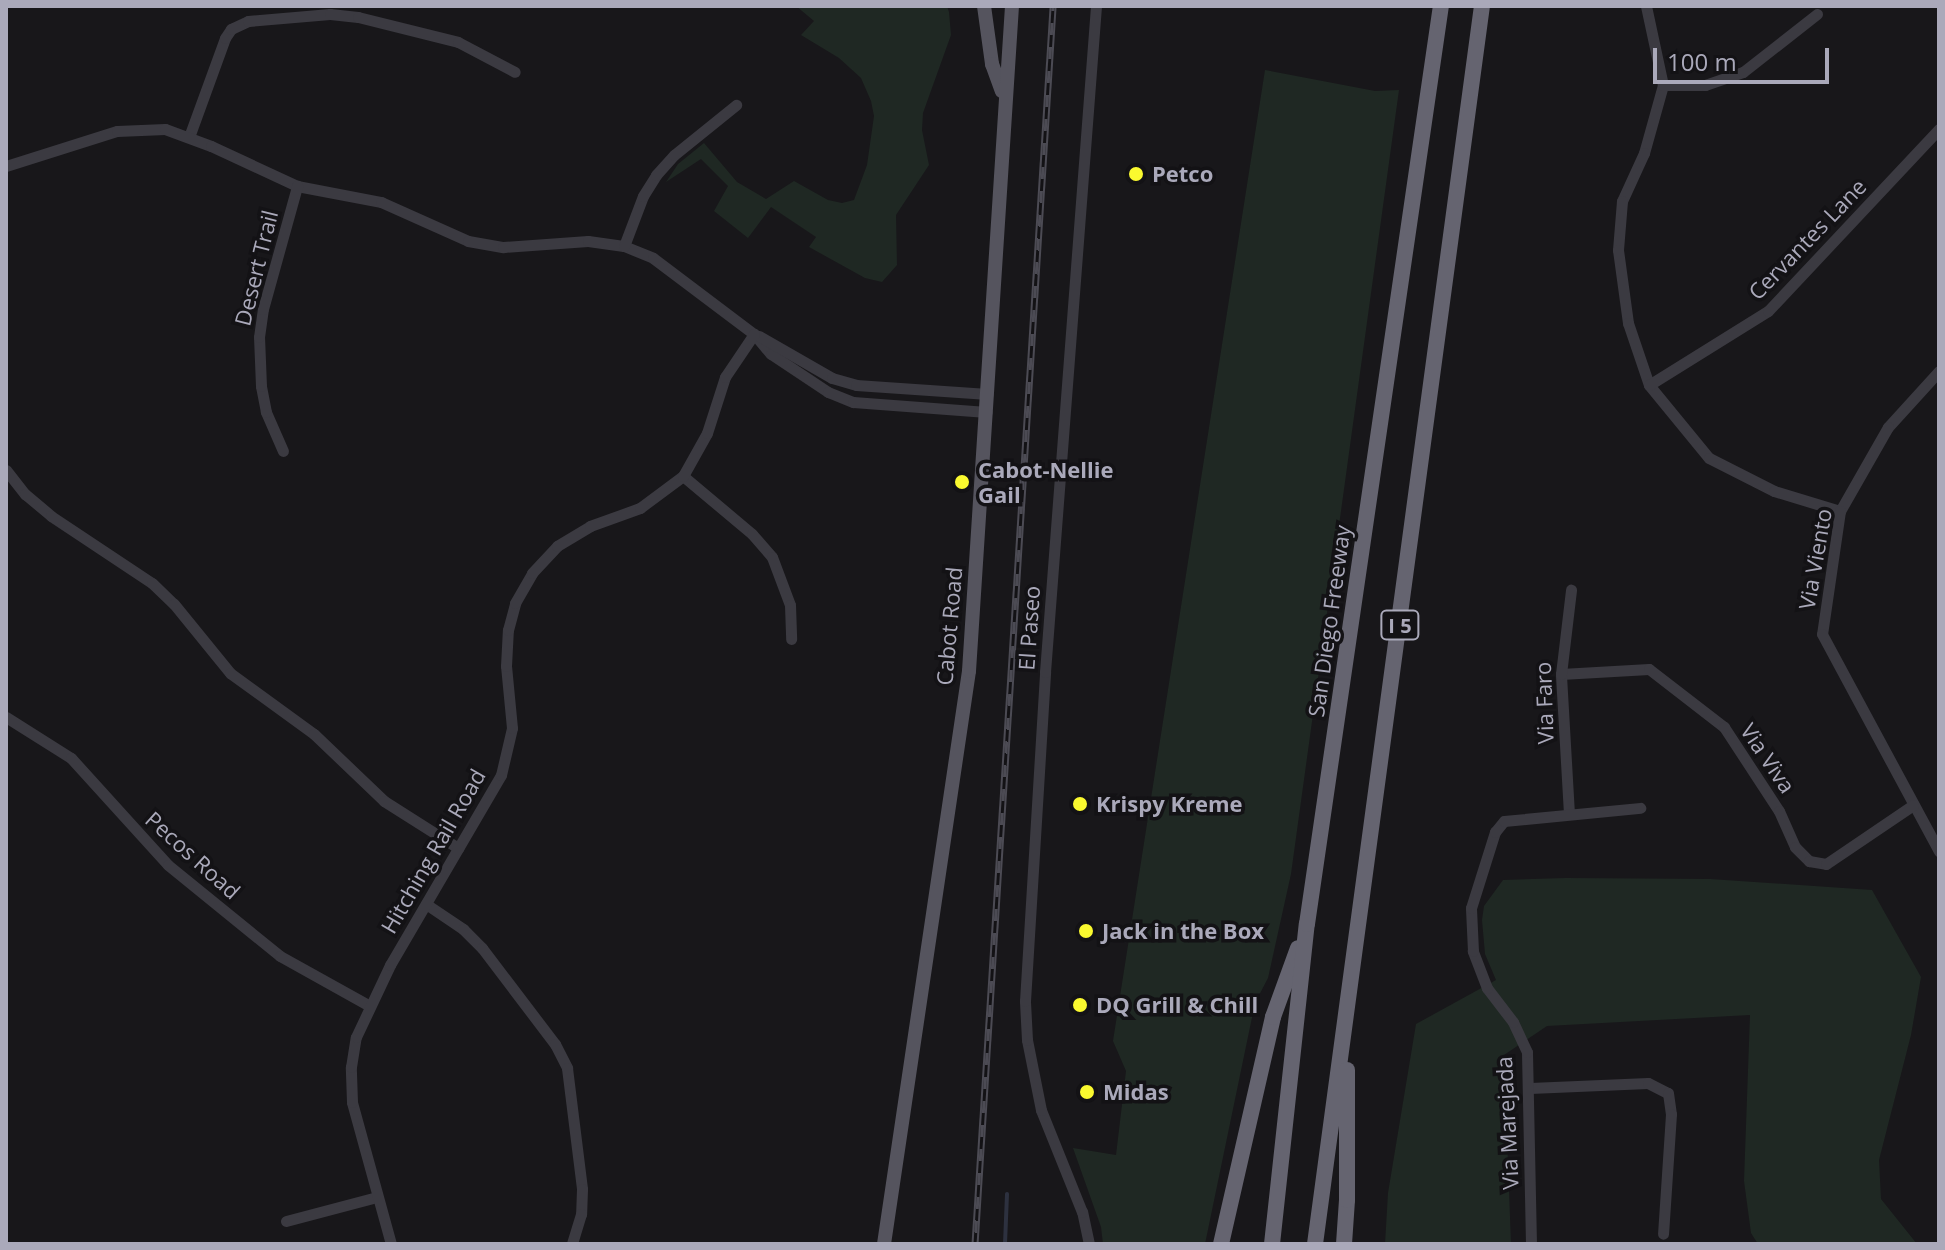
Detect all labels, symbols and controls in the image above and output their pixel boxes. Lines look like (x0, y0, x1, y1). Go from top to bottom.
scale bar (1657, 32, 1833, 82)
text: 100 m (1667, 45, 1737, 78)
place label: Petco (1152, 161, 1213, 187)
marker: Petco (1127, 165, 1145, 183)
street label: Cervantes Lane (1743, 173, 1871, 305)
street label: Desert Trail (229, 207, 283, 329)
place label: Cabot-Nellie Gail (978, 456, 1114, 508)
marker: Cabot-Nellie Gail (953, 473, 971, 491)
street label: Via Viento (1793, 506, 1837, 612)
street label: San Diego Freeway (1302, 523, 1356, 719)
street label: Cabot Road (931, 566, 967, 686)
street label: El Paseo (1013, 585, 1045, 671)
road number: I 5 (1380, 609, 1420, 641)
street label: Via Faro (1529, 661, 1559, 745)
street label: Via Viva (1735, 718, 1801, 798)
street label: Hitching Rail Road (375, 764, 491, 938)
place label: Krispy Kreme (1096, 791, 1243, 817)
marker: Krispy Kreme (1071, 795, 1089, 813)
street label: Pecos Road (140, 806, 246, 904)
place label: Jack in the Box (1102, 918, 1264, 944)
marker: Jack in the Box (1077, 922, 1095, 940)
place label: DQ Grill & Chill (1096, 992, 1258, 1018)
marker: DQ Grill & Chill (1071, 996, 1089, 1014)
street label: Via Marejada (1490, 1056, 1524, 1190)
place label: Midas (1103, 1079, 1169, 1105)
marker: Midas (1078, 1083, 1096, 1101)

